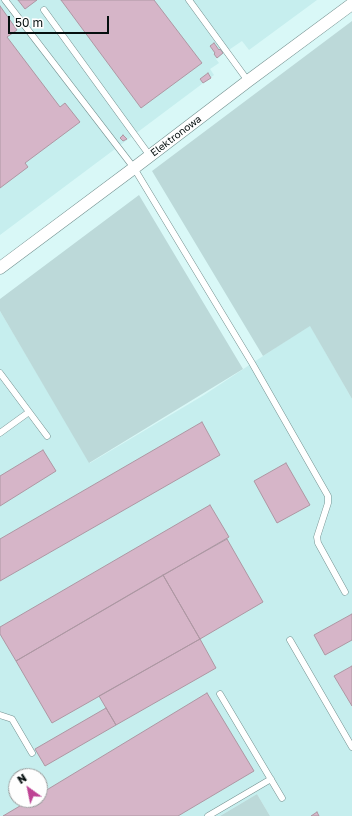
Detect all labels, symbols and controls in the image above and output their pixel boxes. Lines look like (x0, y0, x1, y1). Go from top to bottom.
scale bar (10, 8, 111, 34)
text: 50 m (15, 15, 43, 30)
street label: Elektronowa (148, 113, 204, 159)
north arrow (8, 768, 48, 808)
text: N (15, 771, 29, 786)

